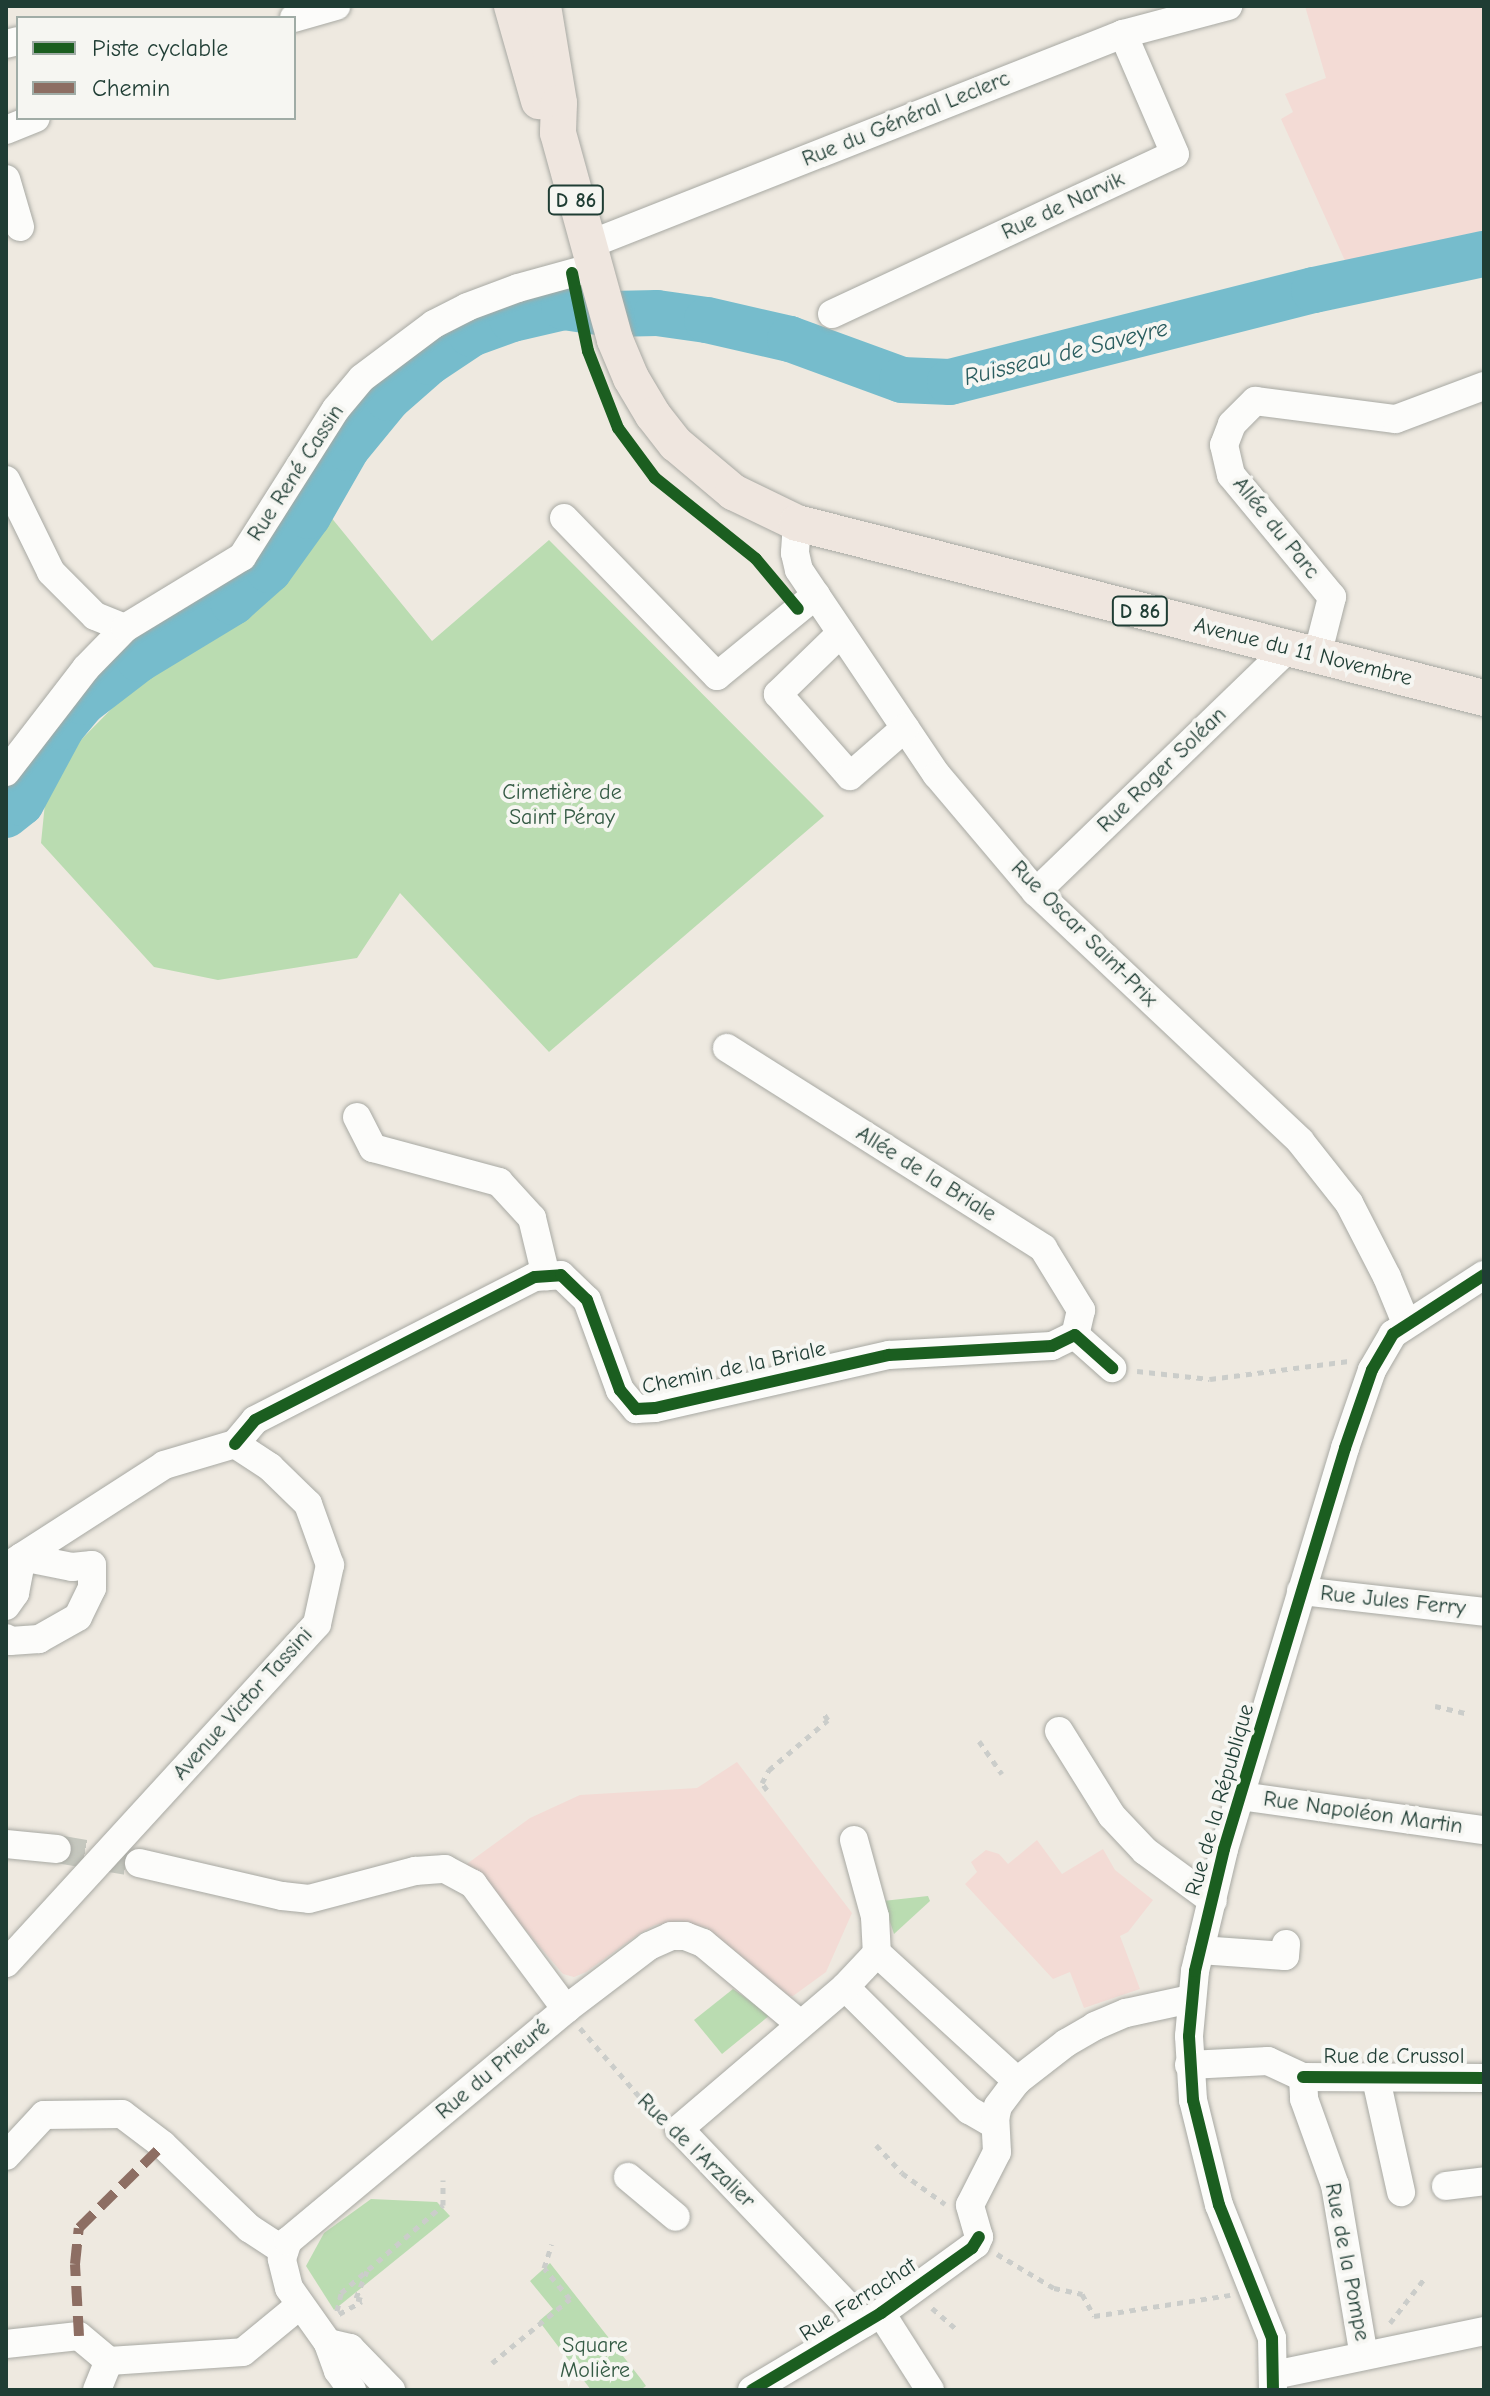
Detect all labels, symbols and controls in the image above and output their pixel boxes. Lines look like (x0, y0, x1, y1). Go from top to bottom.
legend (16, 16, 296, 120)
text: Piste cyclable (92, 34, 228, 62)
street label: Rue du Général Leclerc (798, 65, 1014, 173)
text: Chemin (92, 74, 170, 102)
street label: Rue de Narvik (998, 166, 1128, 246)
road number: D 86 (546, 184, 606, 216)
water label: Ruisseau de Saveyre (961, 314, 1171, 392)
street label: Rue René Cassin (242, 400, 350, 546)
street label: Allée du Parc (1227, 472, 1325, 584)
road number: D 86 (1110, 595, 1170, 627)
street label: Avenue du 11 Novembre (1191, 612, 1415, 692)
street label: Rue Roger Soléan (1092, 702, 1232, 838)
park label: Cimetière de Saint Péray (502, 779, 622, 830)
street label: Rue Oscar Saint-Prix (1005, 855, 1163, 1013)
street label: Allée de la Briale (851, 1120, 1001, 1228)
street label: Chemin de la Briale (640, 1336, 828, 1400)
street label: Rue Jules Ferry (1319, 1580, 1467, 1622)
street label: Avenue Victor Tassini (167, 1622, 319, 1786)
street label: Rue de la République (1180, 1701, 1260, 1899)
street label: Rue Napoléon Martin (1262, 1786, 1464, 1840)
street label: Rue du Prieuré (431, 2015, 555, 2125)
street label: Rue de Crussol (1324, 2044, 1464, 2070)
street label: Rue de l'Arzalier (632, 2088, 760, 2214)
street label: Rue de la Pompe (1319, 2181, 1375, 2343)
street label: Rue Ferrachat (795, 2253, 921, 2347)
park label: Square Molière (560, 2332, 630, 2384)

